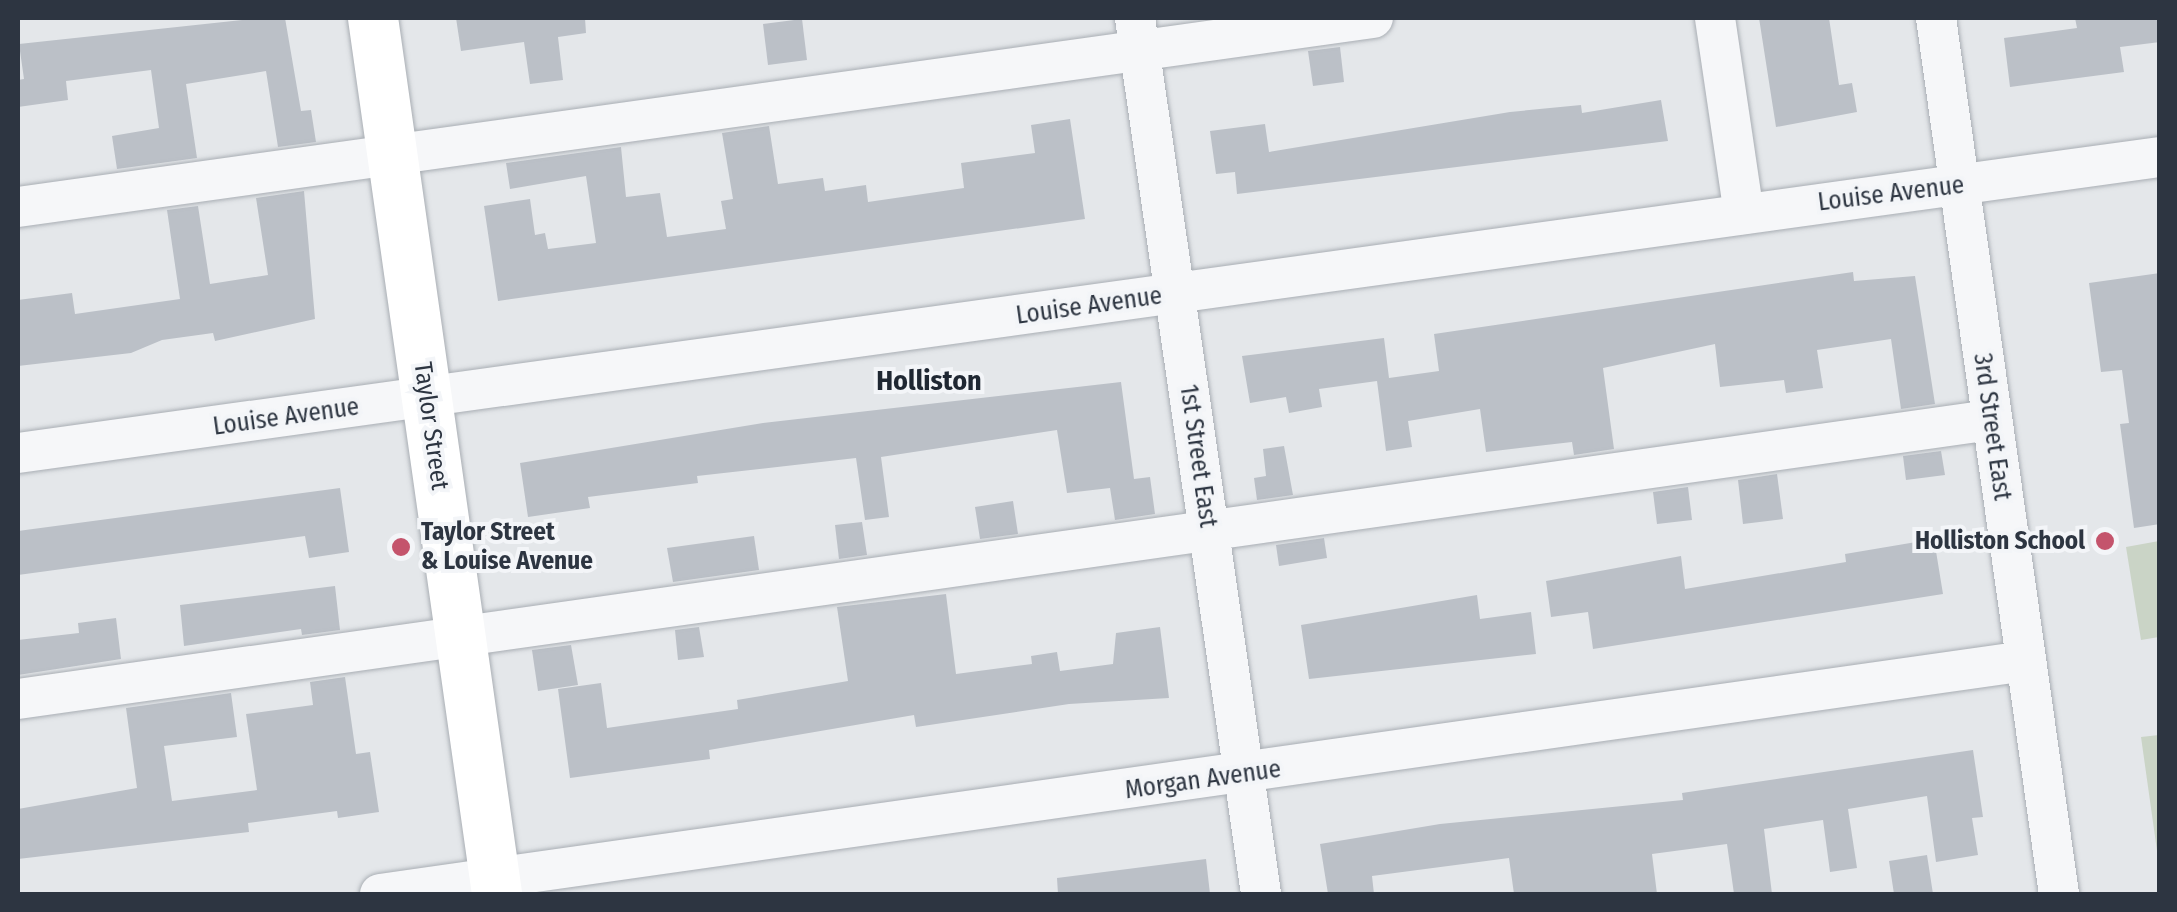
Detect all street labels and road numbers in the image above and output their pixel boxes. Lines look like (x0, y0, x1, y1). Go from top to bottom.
street label: Louise Avenue (1816, 170, 1966, 218)
street label: Louise Avenue (1014, 281, 1164, 331)
street label: 3rd Street East (1967, 351, 2017, 503)
street label: Taylor Street (407, 360, 455, 492)
street label: 1st Street East (1173, 383, 1223, 529)
street label: Louise Avenue (211, 392, 361, 442)
street label: Morgan Avenue (1123, 754, 1283, 806)

